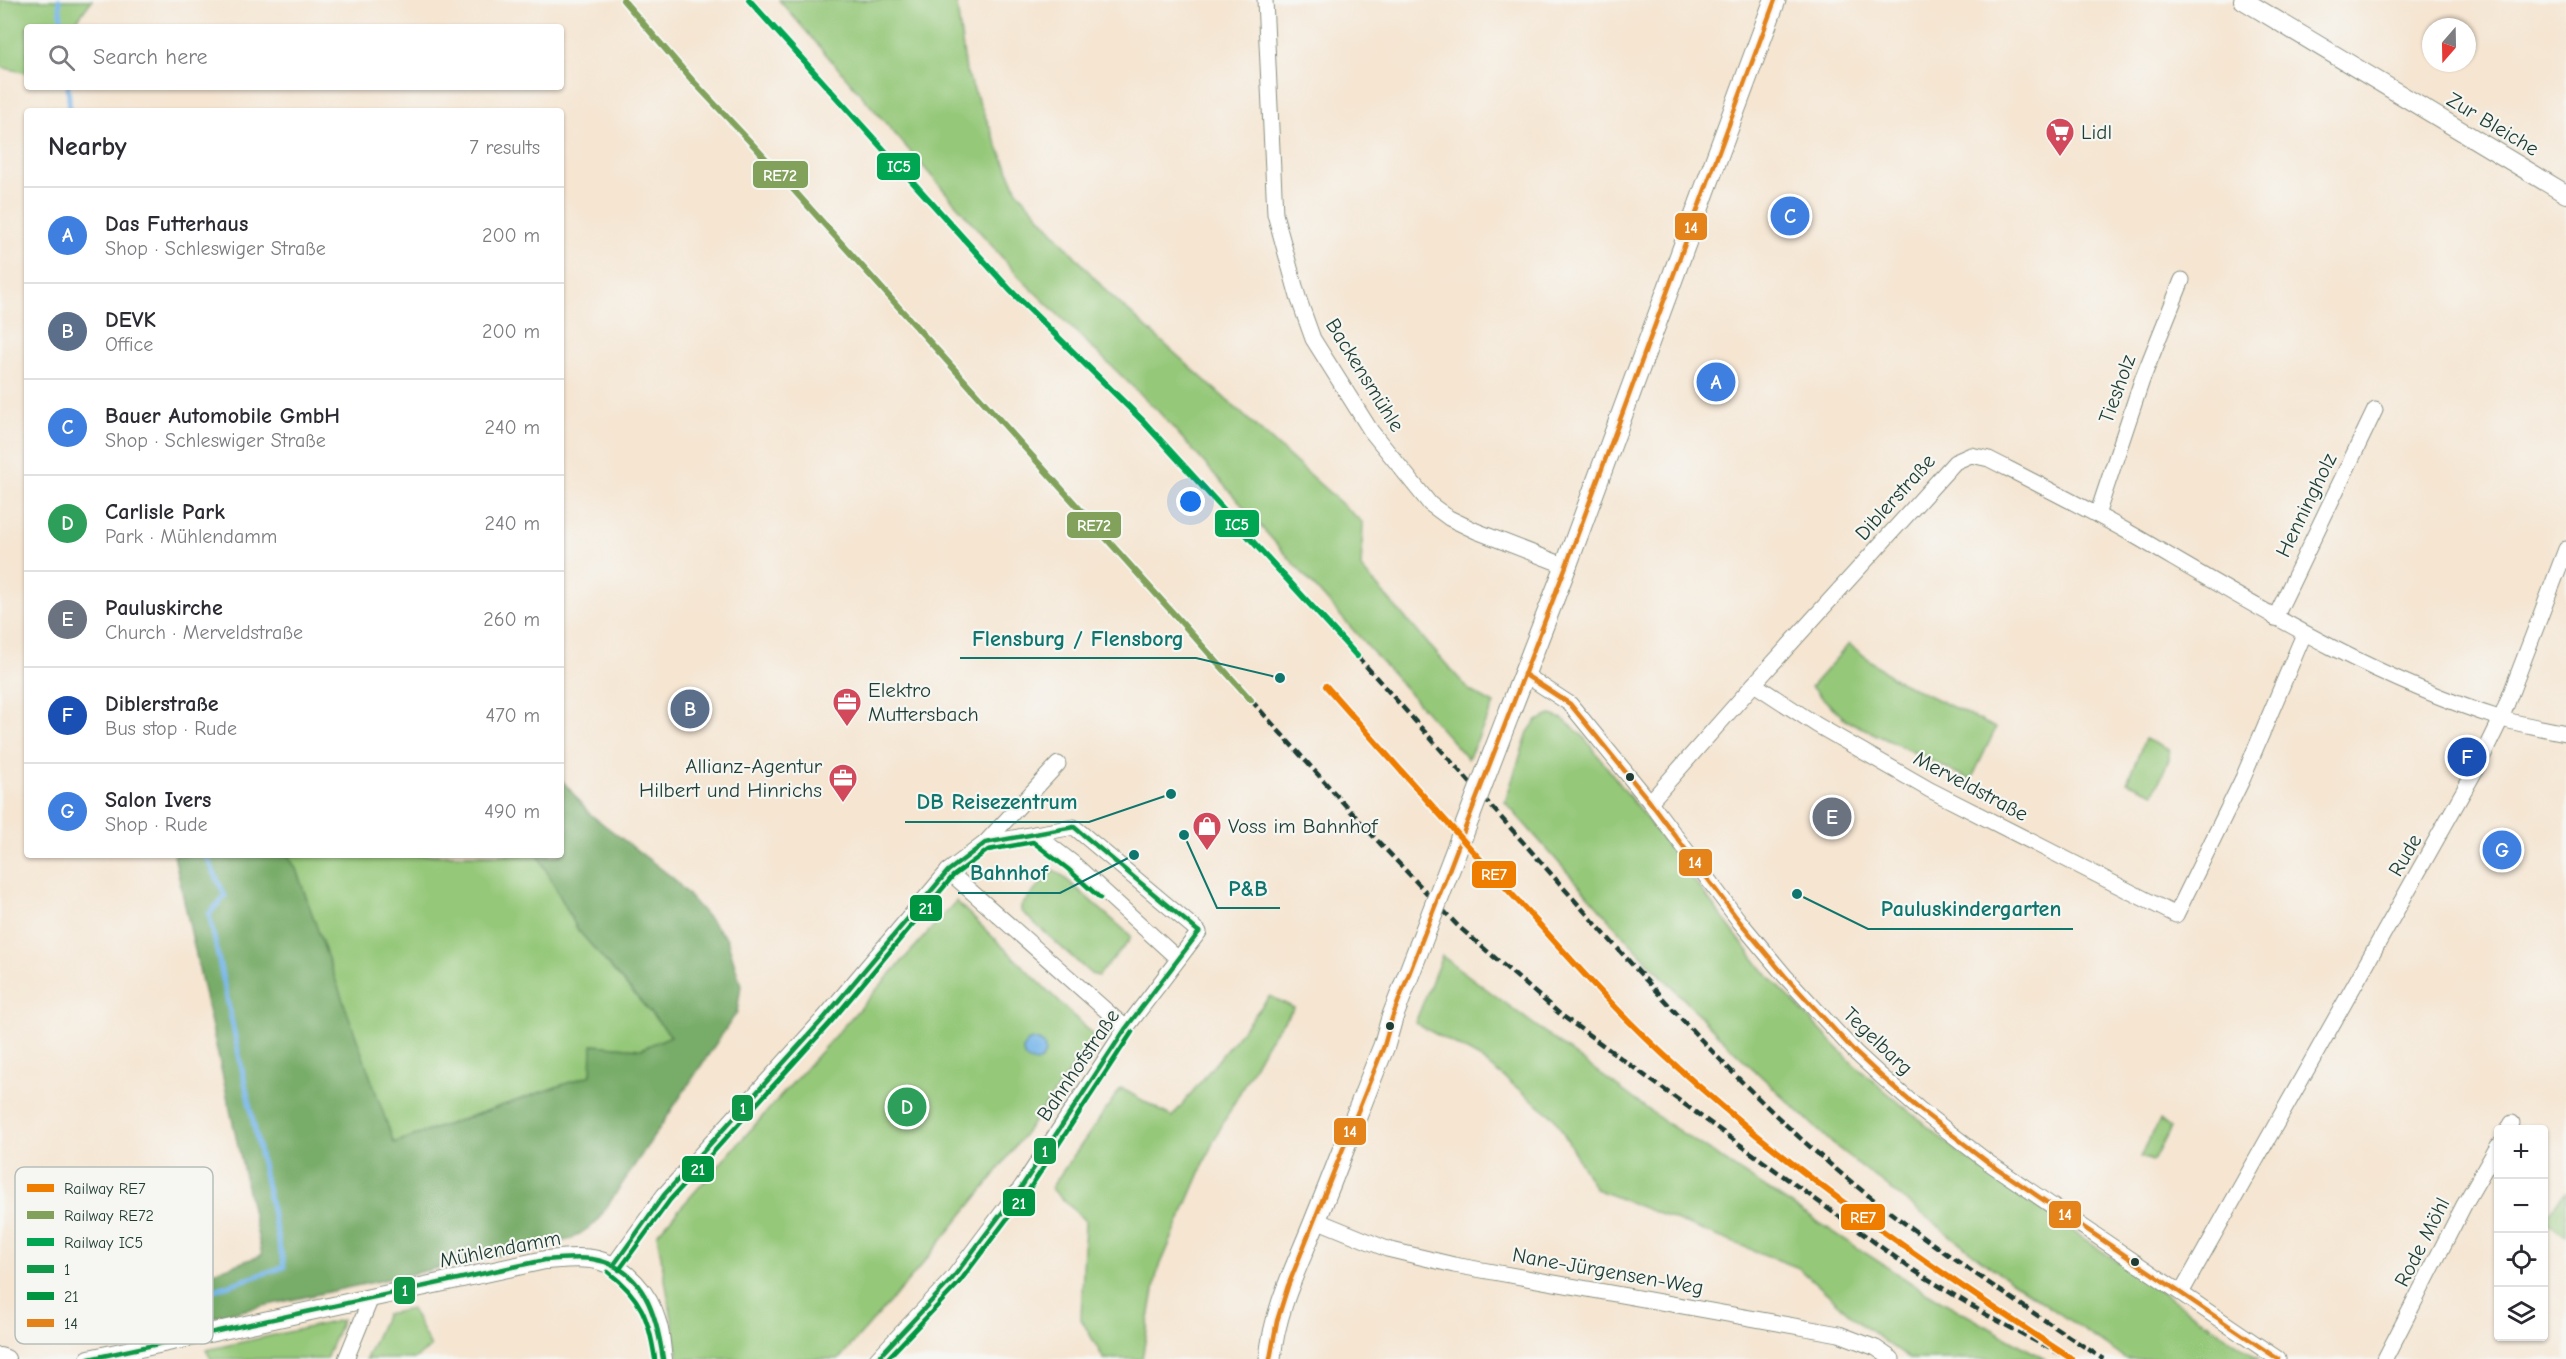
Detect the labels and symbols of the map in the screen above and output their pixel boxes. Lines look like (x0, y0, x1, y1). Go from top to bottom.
north arrow (2422, 18, 2476, 72)
street label: Zur Bleiche (2443, 87, 2543, 161)
supermarket icon: Lidl (2044, 116, 2076, 158)
place label: Lidl (2081, 120, 2112, 144)
line badge: IC5 (876, 152, 921, 181)
text: IC5 (887, 158, 911, 176)
line badge: RE72 (752, 160, 809, 189)
text: RE72 (763, 167, 797, 185)
pin: C (1770, 194, 1810, 238)
line badge: 14 (1674, 212, 1708, 241)
text: 14 (1684, 219, 1698, 237)
street label: Backensmühle (1321, 314, 1409, 436)
street label: Tiesholz (2094, 351, 2140, 427)
pin: A (1696, 360, 1736, 404)
street label: Diblerstraße (1850, 449, 1940, 545)
street label: Henningholz (2271, 449, 2341, 561)
your location (1176, 487, 1205, 516)
line badge: IC5 (1214, 509, 1260, 538)
line badge: RE72 (1066, 511, 1122, 539)
text: IC5 (1225, 516, 1249, 534)
text: RE72 (1077, 517, 1111, 535)
callout: Flensburg / Flensborg (960, 618, 1196, 658)
text: Flensburg / Flensborg (972, 626, 1184, 652)
place label: Elektro Muttersbach (868, 678, 979, 726)
pin: B (670, 686, 710, 732)
office icon: Elektro Muttersbach (831, 686, 863, 728)
pin: F (2448, 734, 2486, 780)
street label: Merveldstraße (1910, 746, 2032, 826)
place label: Allianz-Agentur Hilbert und Hinrichs (639, 754, 823, 802)
office icon: Allianz-Agentur Hilbert und Hinrichs (827, 762, 859, 804)
unlabelled marker (1624, 771, 1636, 783)
callout: DB Reisezentrum (905, 782, 1089, 822)
text: DB Reisezentrum (917, 789, 1077, 815)
pin: E (1812, 794, 1852, 840)
shop icon: Voss im Bahnhof (1191, 810, 1223, 852)
place label: Voss im Bahnhof (1228, 814, 1379, 838)
pin: G (2482, 828, 2522, 872)
street label: Rude (2383, 830, 2427, 880)
line badge: 14 (1678, 848, 1713, 877)
callout: Bahnhof (958, 853, 1060, 893)
text: 14 (1688, 854, 1702, 872)
text: Bahnhof (970, 860, 1049, 886)
line badge: RE7 (1471, 860, 1517, 889)
text: RE7 (1481, 866, 1508, 884)
callout: P&B (1217, 868, 1280, 908)
text: P&B (1228, 876, 1268, 902)
callout: Pauluskindergarten (1868, 889, 2073, 929)
line badge: 21 (909, 894, 943, 922)
text: Pauluskindergarten (1881, 896, 2061, 922)
text: 21 (919, 900, 933, 918)
street label: Tegelbarg (1838, 1002, 1918, 1080)
street label: Bahnhofstraße (1032, 1004, 1124, 1126)
unlabelled marker (1384, 1020, 1396, 1032)
pin: D (888, 1084, 926, 1130)
line badge: 1 (731, 1094, 754, 1122)
text: 1 (740, 1100, 746, 1118)
line badge: 14 (1333, 1117, 1367, 1146)
text: 14 (1343, 1123, 1357, 1141)
line badge: 1 (1033, 1137, 1057, 1165)
text: 1 (1042, 1143, 1048, 1161)
line badge: 21 (681, 1155, 715, 1183)
text: 21 (691, 1161, 705, 1179)
legend (15, 1167, 213, 1344)
text: Railway RE7 (64, 1180, 146, 1198)
line badge: 21 (1002, 1188, 1036, 1217)
street label: Rode Möhl (2389, 1194, 2455, 1290)
text: 21 (1012, 1195, 1026, 1213)
line badge: 14 (2048, 1200, 2082, 1229)
line badge: RE7 (1840, 1203, 1886, 1231)
text: 14 (2058, 1206, 2072, 1224)
text: Railway RE72 (64, 1207, 154, 1225)
text: RE7 (1850, 1209, 1877, 1227)
street label: Mühlendamm (437, 1225, 563, 1273)
text: Railway IC5 (64, 1234, 143, 1252)
street label: Nane-Jürgensen-Weg (1511, 1242, 1705, 1300)
unlabelled marker (2129, 1256, 2141, 1268)
text: 1 (64, 1261, 70, 1279)
line badge: 1 (393, 1276, 416, 1305)
text: 1 (402, 1282, 408, 1300)
text: 21 (64, 1288, 79, 1306)
text: 14 (64, 1315, 78, 1333)

